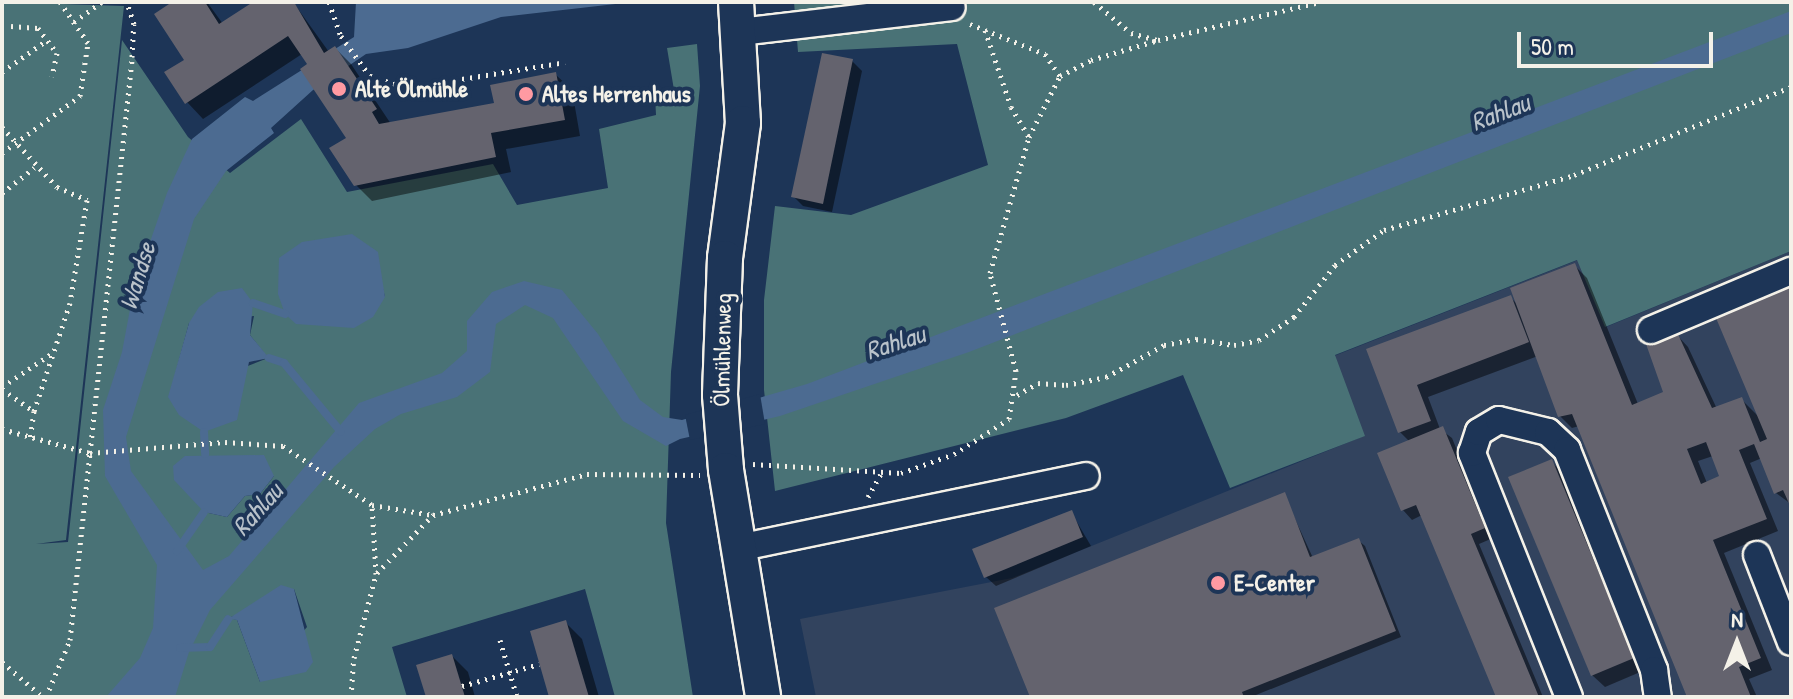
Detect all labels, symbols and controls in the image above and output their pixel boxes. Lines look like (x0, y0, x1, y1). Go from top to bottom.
scale bar (1521, 16, 1717, 66)
text: 50 m (1531, 30, 1574, 62)
place label: Alte Ölmühle (355, 75, 468, 103)
marker: Alte Ölmühle (330, 80, 348, 98)
place label: Altes Herrenhaus (542, 80, 691, 108)
marker: Altes Herrenhaus (517, 85, 535, 103)
water label: Rahlau (1466, 87, 1534, 137)
water label: Wandse (112, 239, 162, 313)
street label: Ölmühlenweg (707, 293, 737, 407)
water label: Rahlau (861, 318, 929, 366)
water label: Rahlau (225, 476, 289, 542)
place label: E-Center (1234, 569, 1315, 597)
marker: E-Center (1209, 574, 1227, 592)
north arrow (1697, 603, 1777, 683)
text: N (1731, 604, 1743, 634)

